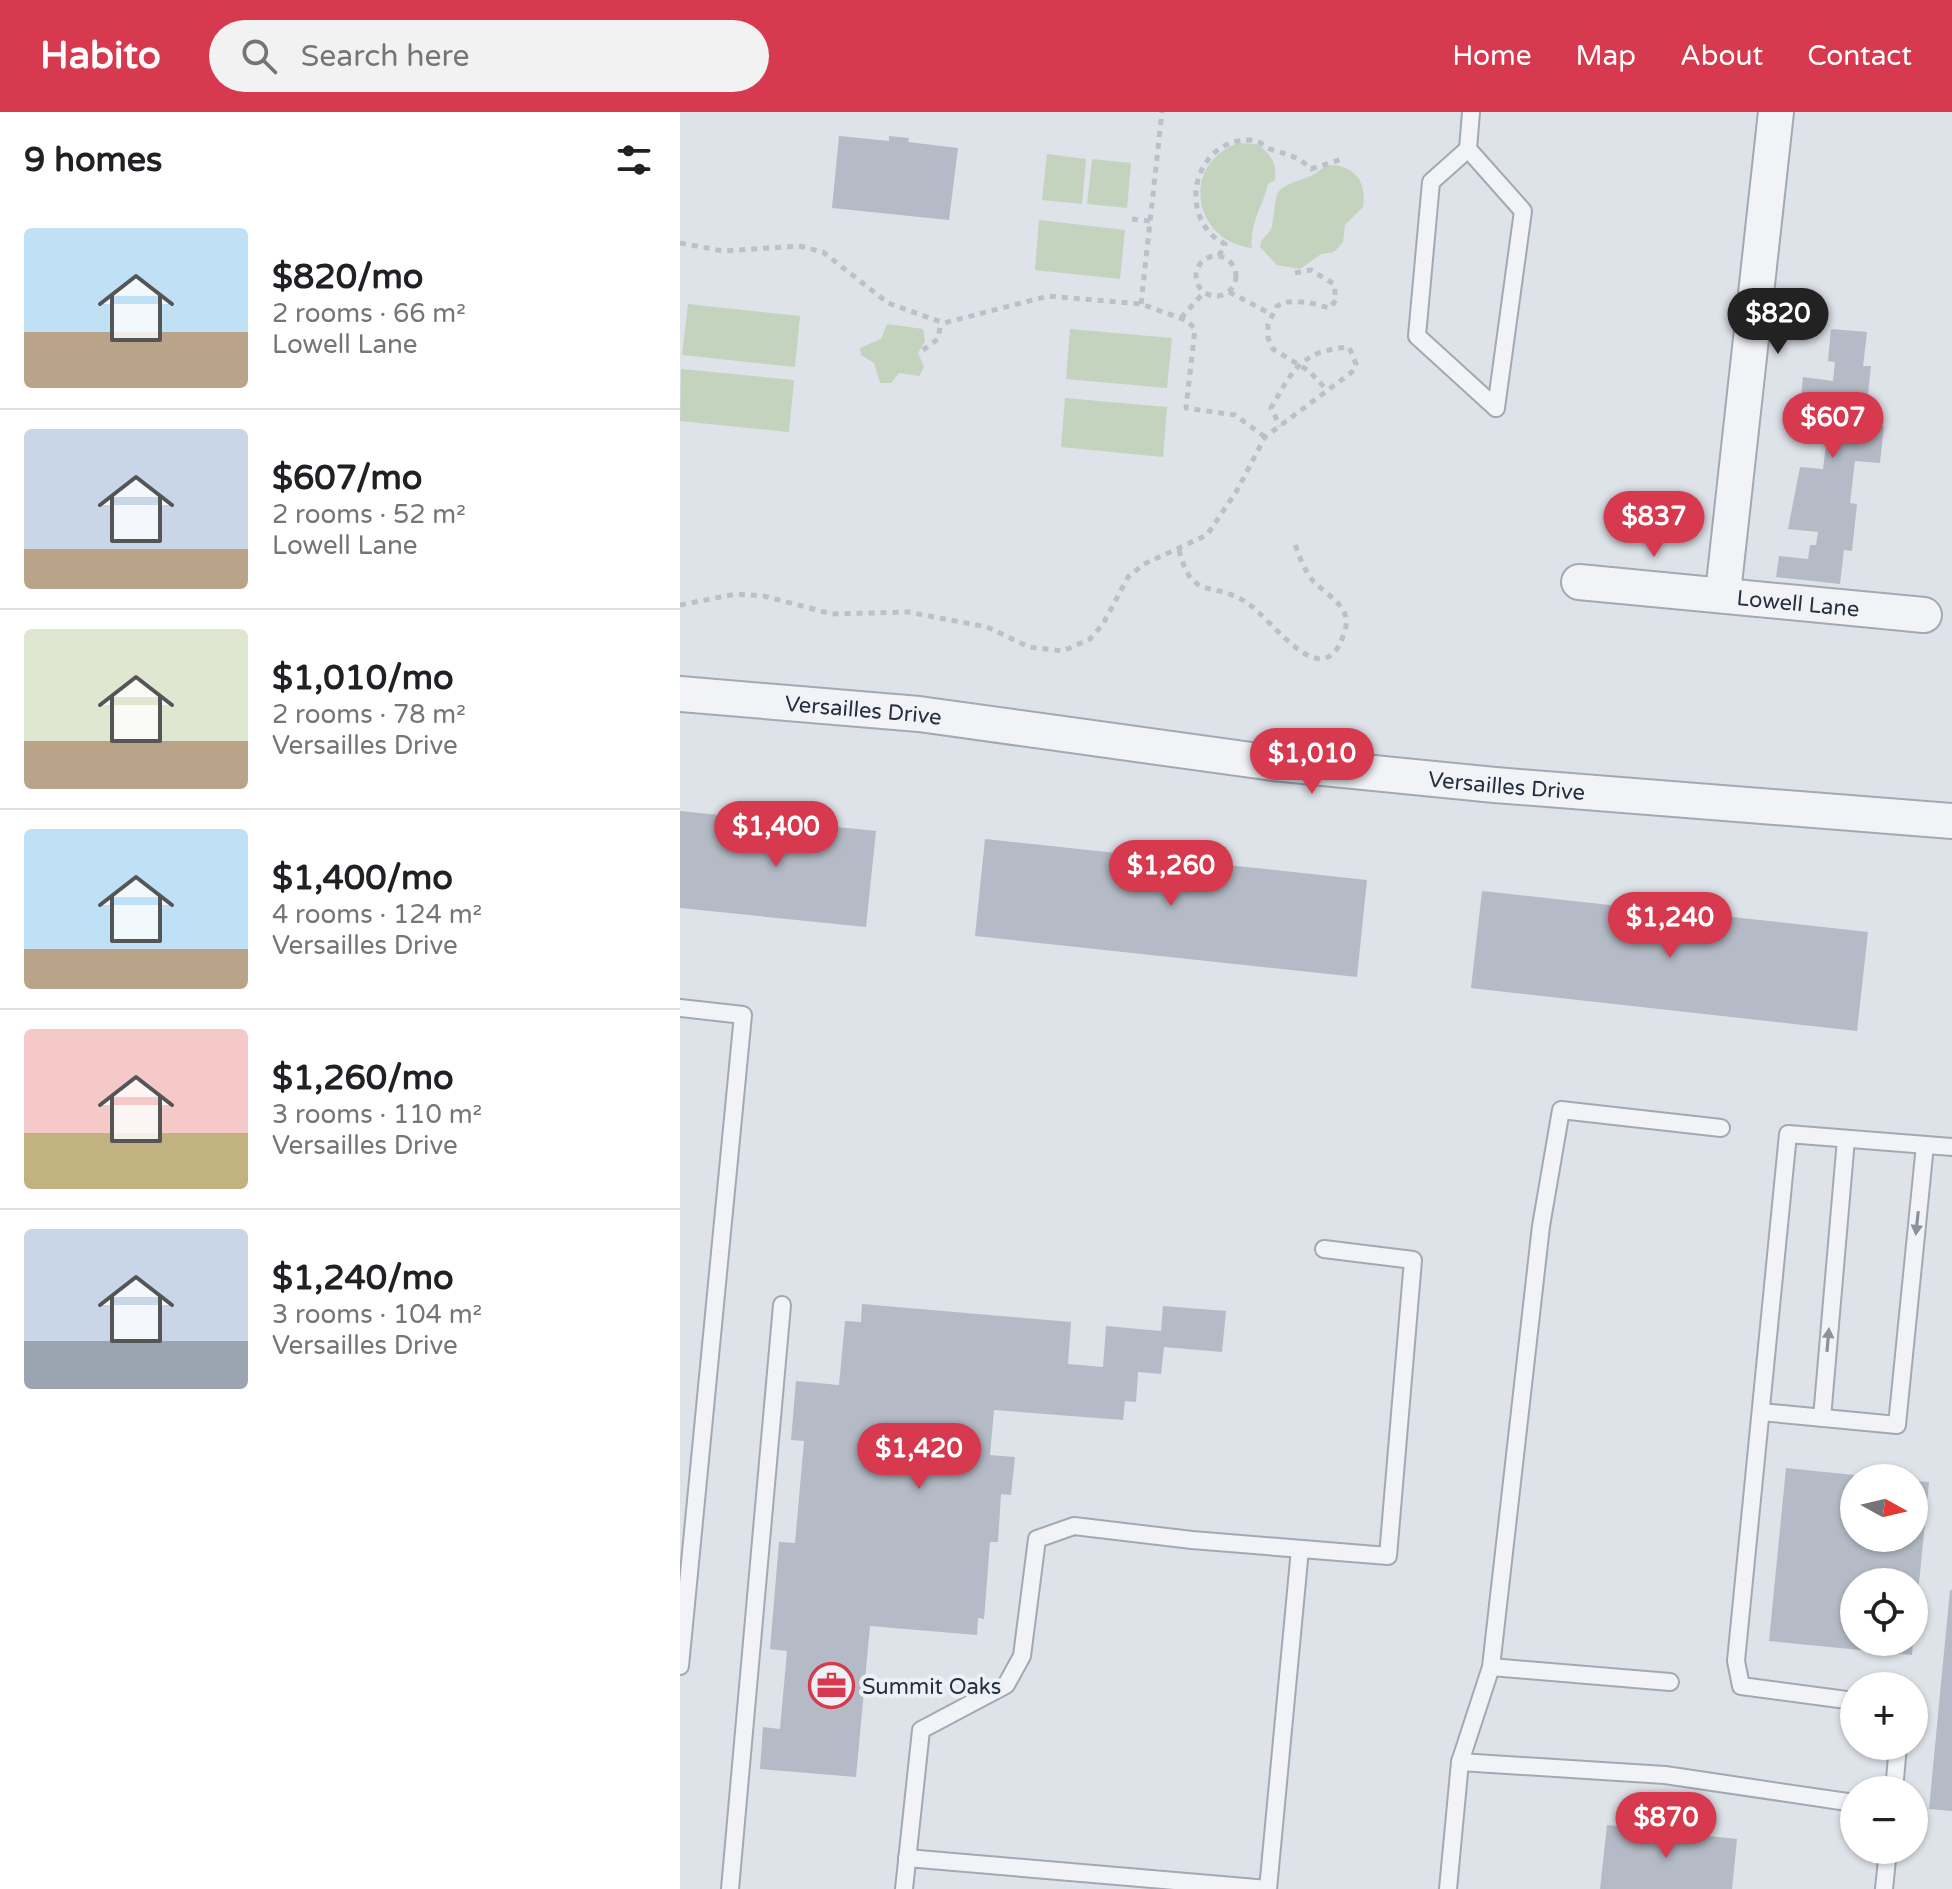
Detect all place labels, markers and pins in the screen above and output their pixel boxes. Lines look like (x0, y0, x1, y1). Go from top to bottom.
pin: $820 (1731, 288, 1825, 356)
pin: $607 (1786, 392, 1880, 460)
pin: $837 (1607, 491, 1701, 559)
pin: $1,010 (1247, 728, 1377, 796)
pin: $1,400 (711, 801, 841, 869)
pin: $1,260 (1106, 840, 1236, 908)
pin: $1,240 (1605, 892, 1735, 960)
pin: $1,420 (854, 1423, 984, 1491)
office icon: Summit Oaks (807, 1662, 855, 1710)
place label: Summit Oaks (862, 1674, 1001, 1700)
pin: $870 (1619, 1792, 1713, 1860)

